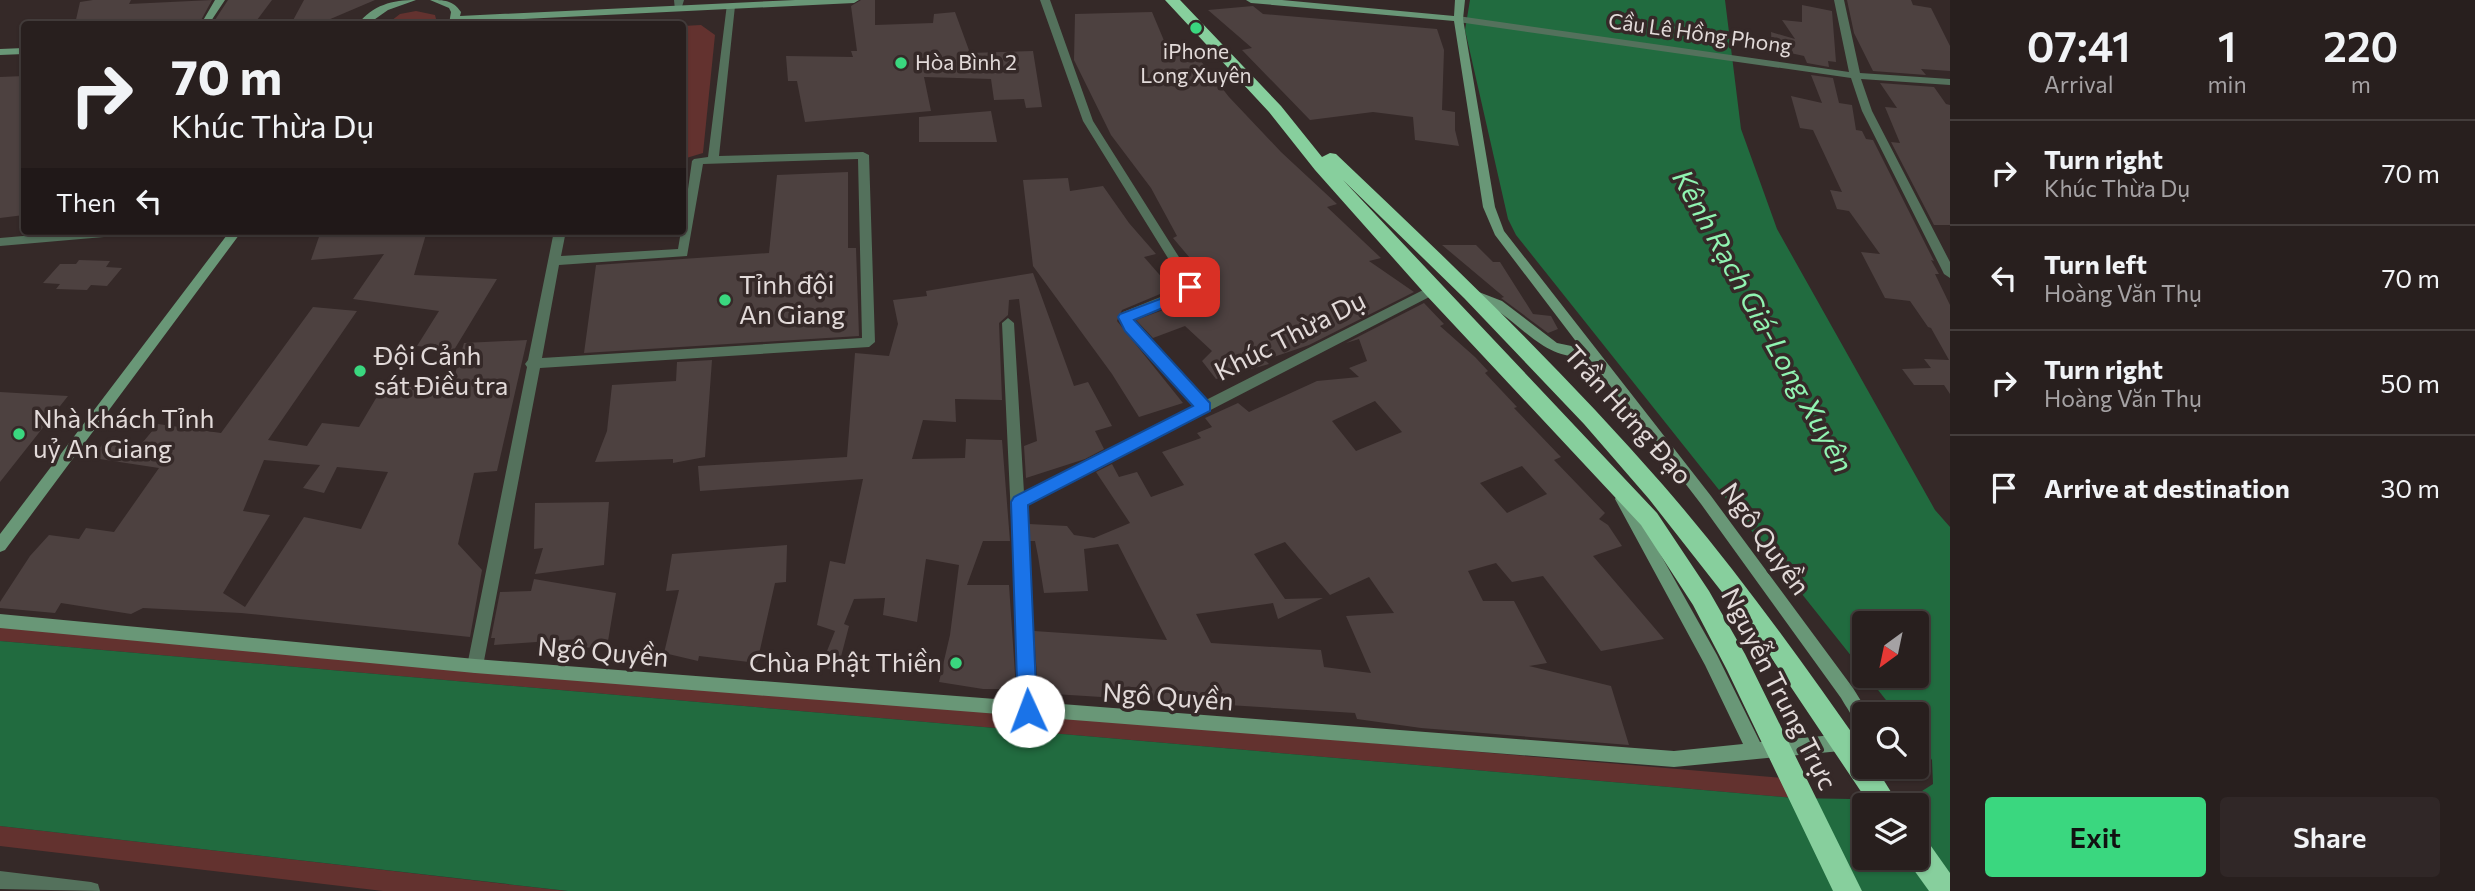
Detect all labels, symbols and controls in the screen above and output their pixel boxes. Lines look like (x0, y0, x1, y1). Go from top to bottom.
street label: Cầu Lê Hồng Phong (1607, 7, 1794, 58)
text: 07:41 (2027, 19, 2131, 71)
text: 1 (2218, 19, 2236, 71)
text: 220 (2323, 19, 2398, 71)
marker: iPhone Long Xuyên (1188, 20, 1204, 36)
place label: iPhone Long Xuyên (1140, 38, 1252, 87)
text: 70 m (171, 45, 282, 105)
icon: right (56, 49, 147, 140)
place label: Hòa Bình 2 (915, 49, 1017, 74)
marker: Hòa Bình 2 (893, 55, 909, 71)
text: Arrival (2044, 70, 2114, 98)
text: min (2207, 70, 2247, 98)
text: m (2351, 70, 2371, 98)
text: Khúc Thừa Dụ (171, 105, 374, 145)
text: Turn right (2044, 143, 2163, 174)
icon: right (1985, 154, 2023, 192)
text: 70 m (2382, 157, 2440, 188)
water label: Kênh Rạch Giá-Long Xuyên (1666, 163, 1861, 478)
text: Khúc Thừa Dụ (2044, 174, 2190, 202)
icon: left (130, 182, 168, 220)
text: Then (56, 186, 116, 217)
text: Turn left (2044, 248, 2147, 279)
pin (1160, 257, 1220, 317)
icon: left (1985, 259, 2023, 297)
text: 70 m (2382, 262, 2440, 293)
place label: Tỉnh đội An Giang (739, 268, 845, 329)
icon: arrive (1171, 268, 1209, 306)
text: Hoàng Văn Thụ (2044, 279, 2202, 307)
street label: Khúc Thừa Dụ (1209, 283, 1370, 386)
marker: Tỉnh đội An Giang (717, 292, 733, 308)
street label: Trần Hưng Đạo (1559, 338, 1700, 490)
place label: Đội Cảnh sát Điều tra (373, 339, 508, 400)
text: Turn right (2044, 353, 2163, 384)
marker: Đội Cảnh sát Điều tra (352, 363, 368, 379)
icon: right (1985, 364, 2023, 402)
text: 50 m (2380, 367, 2440, 398)
text: Hoàng Văn Thụ (2044, 384, 2202, 412)
place label: Nhà khách Tỉnh uỷ An Giang (33, 402, 214, 463)
marker: Nhà khách Tỉnh uỷ An Giang (11, 426, 27, 442)
icon: arrive (1985, 469, 2023, 507)
text: Arrive at destination (2044, 472, 2290, 503)
text: 30 m (2381, 472, 2440, 503)
street label: Ngô Quyền (1715, 476, 1817, 600)
street label: Nguyễn Trung Trực (1716, 582, 1845, 794)
north arrow (1852, 611, 1928, 688)
map controls (1852, 611, 1929, 870)
street label: Ngô Quyền (536, 629, 670, 672)
place label: Chùa Phật Thiền (749, 646, 942, 677)
marker: Chùa Phật Thiền (948, 655, 964, 671)
position arrow (991, 674, 1065, 748)
street label: Ngô Quyền (1102, 675, 1235, 716)
button: search (1852, 702, 1929, 779)
button: layers (1852, 793, 1929, 870)
button: Exit (1985, 797, 2206, 877)
button: Share (2220, 797, 2440, 877)

